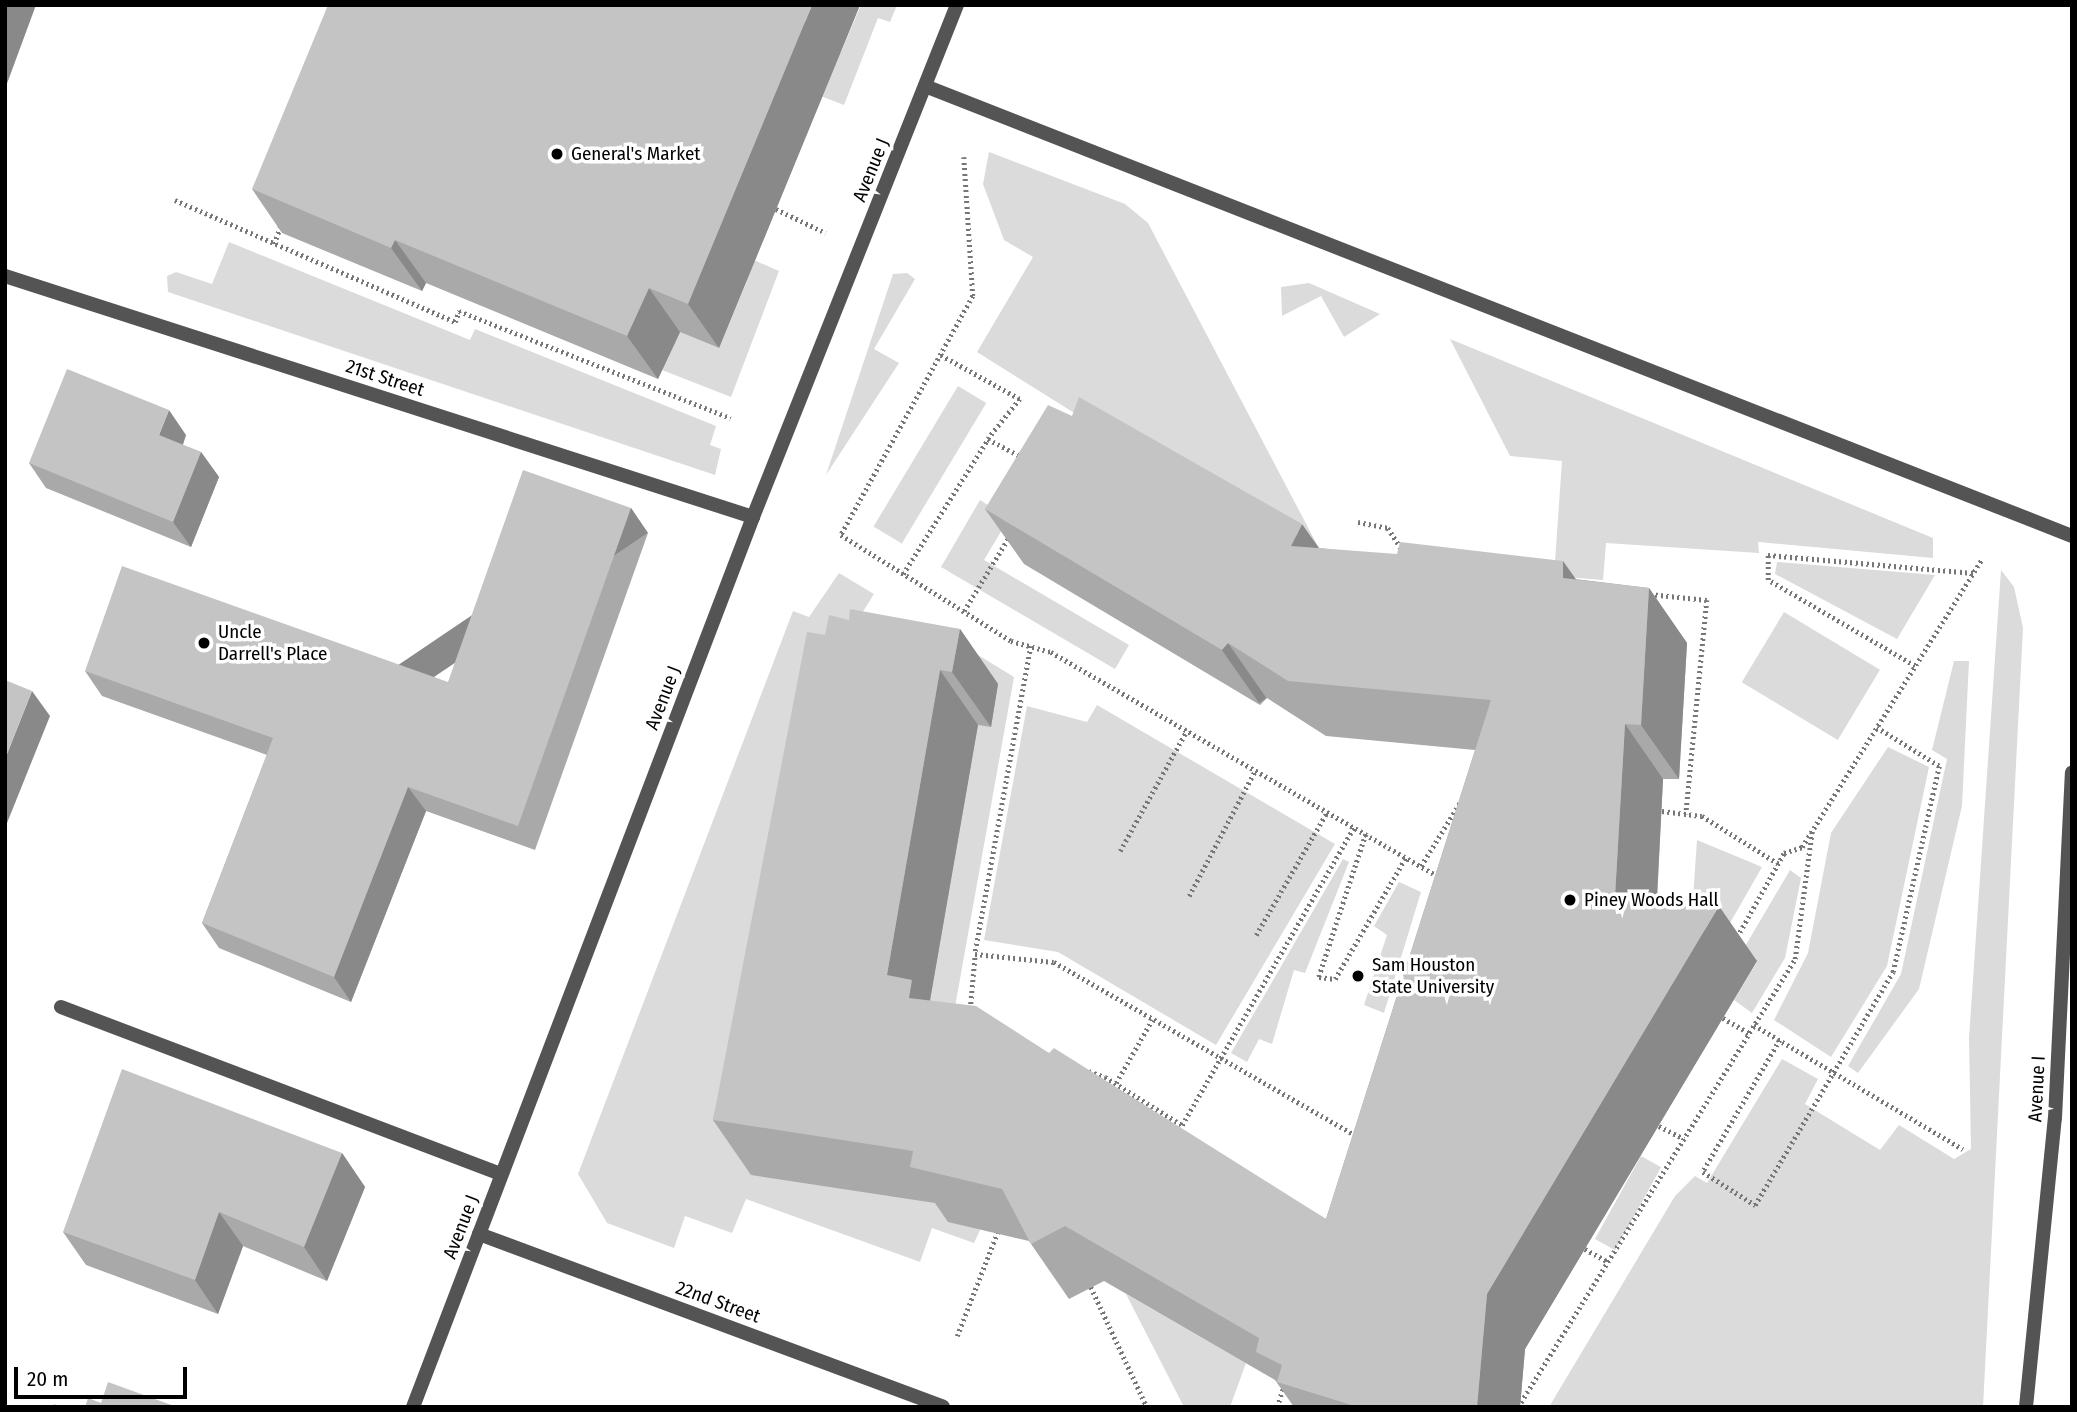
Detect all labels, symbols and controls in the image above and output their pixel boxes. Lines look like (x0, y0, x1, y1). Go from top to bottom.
street label: Avenue J (848, 135, 894, 205)
place label: General's Market (571, 143, 701, 165)
marker: General's Market (549, 146, 565, 162)
street label: 21st Street (343, 355, 427, 401)
place label: Uncle Darrell's Place (218, 621, 327, 665)
marker: Uncle Darrell's Place (196, 635, 212, 651)
street label: Avenue J (640, 663, 686, 733)
place label: Piney Woods Hall (1584, 889, 1718, 911)
marker: Piney Woods Hall (1562, 892, 1578, 908)
place label: Sam Houston State University (1372, 954, 1494, 998)
marker: Sam Houston State University (1350, 968, 1366, 984)
street label: Avenue I (2024, 1055, 2050, 1123)
street label: Avenue J (438, 1192, 484, 1262)
street label: 22nd Street (673, 1276, 763, 1328)
scale bar (18, 1352, 191, 1396)
text: 20 m (27, 1366, 68, 1392)

